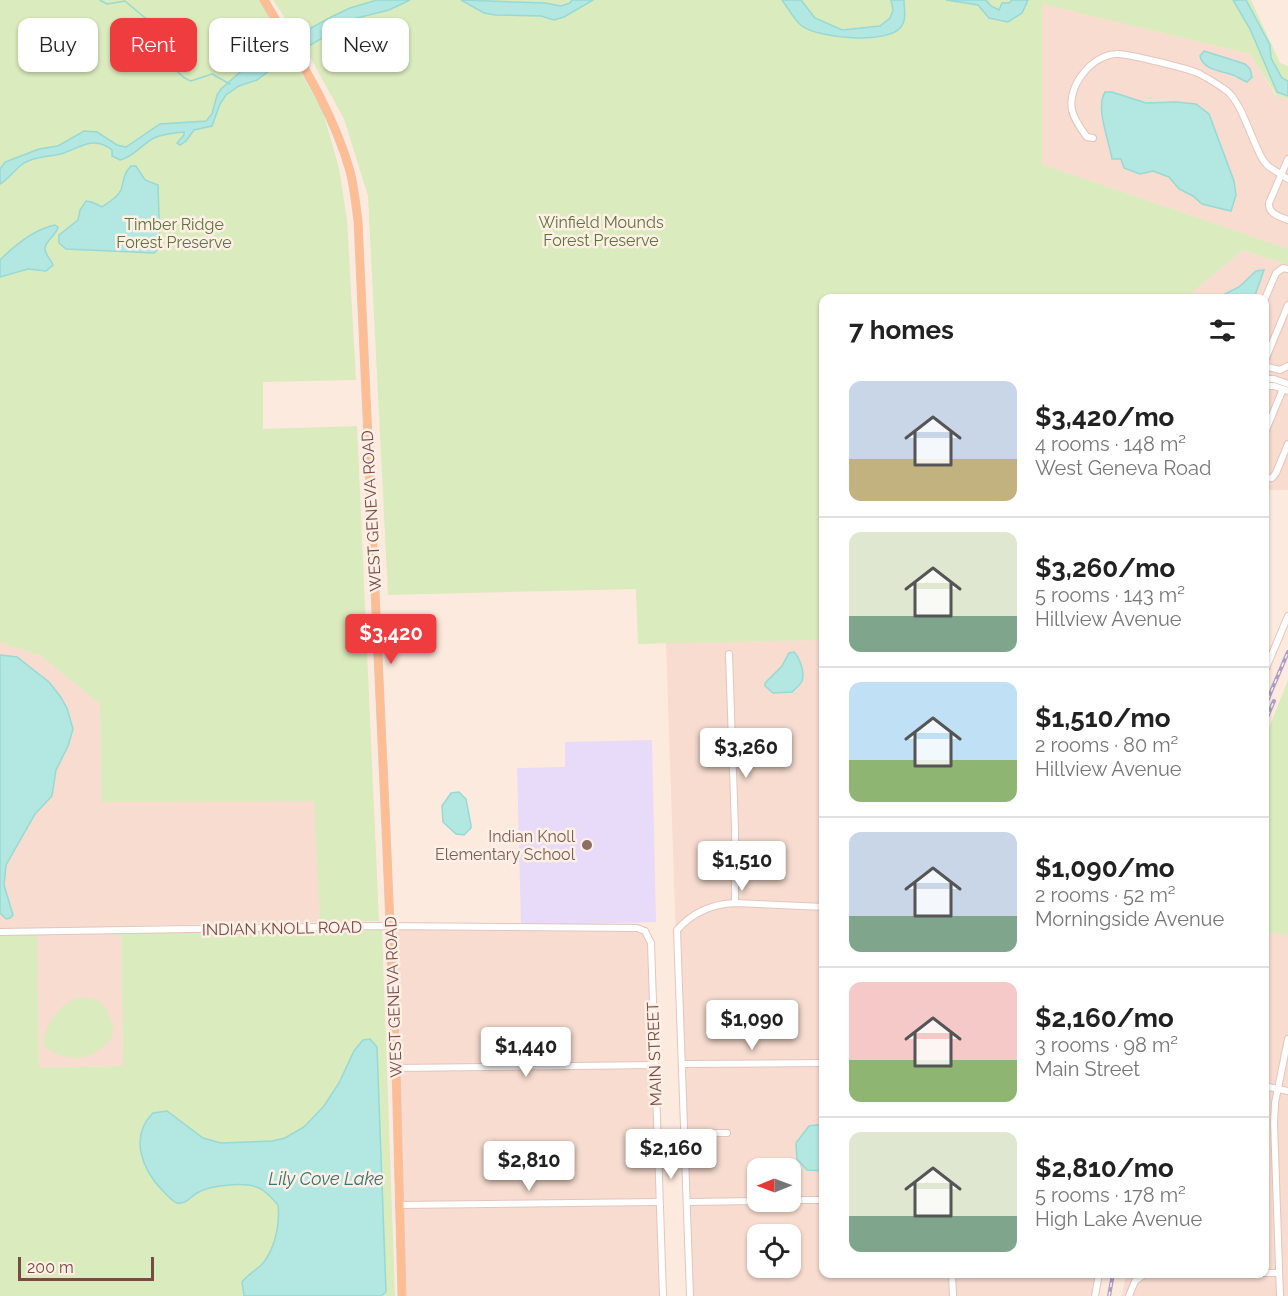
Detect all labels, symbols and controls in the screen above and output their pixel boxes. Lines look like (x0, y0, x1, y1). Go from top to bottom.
chip: Buy (18, 18, 98, 72)
chip: Rent (110, 18, 197, 72)
chip: Filters (209, 18, 310, 72)
chip: New (322, 18, 409, 72)
park label: Winfield Mounds Forest Preserve (538, 213, 664, 250)
park label: Timber Ridge Forest Preserve (116, 215, 232, 252)
icon: filters (1206, 314, 1239, 347)
text: 7 homes (849, 315, 954, 345)
text: $3,420/mo (1035, 402, 1174, 432)
icon: home (897, 405, 969, 477)
street label: WEST GENEVA ROAD (358, 430, 385, 592)
text: 4 rooms · 148 m² (1035, 432, 1186, 456)
text: West Geneva Road (1035, 456, 1211, 480)
text: $3,260/mo (1035, 553, 1175, 583)
icon: home (897, 556, 969, 628)
text: 5 rooms · 143 m² (1035, 583, 1185, 607)
text: Hillview Avenue (1035, 607, 1182, 631)
pin: $3,420 (342, 614, 440, 665)
text: $3,420 (359, 621, 423, 645)
text: $1,510/mo (1035, 703, 1171, 733)
icon: home (897, 706, 969, 778)
pin: $3,260 (697, 728, 795, 779)
text: 2 rooms · 80 m² (1035, 733, 1178, 757)
text: $3,260 (714, 735, 778, 759)
text: Hillview Avenue (1035, 757, 1182, 781)
place label: Indian Knoll Elementary School (435, 827, 576, 864)
marker: Indian Knoll Elementary School (580, 838, 594, 852)
pin: $1,510 (693, 841, 791, 892)
text: $1,510 (712, 848, 772, 872)
text: $1,090/mo (1035, 853, 1175, 883)
icon: home (897, 856, 969, 928)
text: 2 rooms · 52 m² (1035, 883, 1176, 907)
text: Morningside Avenue (1035, 907, 1224, 931)
street label: WEST GENEVA ROAD (381, 916, 406, 1078)
street label: INDIAN KNOLL ROAD (202, 918, 362, 939)
pin: $1,090 (703, 1000, 801, 1051)
street label: MAIN STREET (643, 1001, 666, 1106)
text: $2,160/mo (1035, 1003, 1174, 1033)
icon: home (897, 1006, 969, 1078)
text: $1,090 (720, 1007, 784, 1031)
pin: $1,440 (477, 1027, 575, 1078)
text: 3 rooms · 98 m² (1035, 1033, 1178, 1057)
text: $1,440 (495, 1034, 557, 1058)
text: Main Street (1035, 1057, 1140, 1081)
pin: $2,160 (622, 1129, 720, 1180)
text: $2,160 (640, 1136, 702, 1160)
pin: $2,810 (480, 1141, 578, 1192)
text: $2,810 (498, 1148, 560, 1172)
text: $2,810/mo (1035, 1153, 1174, 1183)
icon: home (897, 1156, 969, 1228)
north arrow (747, 1158, 801, 1212)
map controls (747, 1158, 801, 1278)
water label: Lily Cove Lake (268, 1168, 384, 1189)
text: 5 rooms · 178 m² (1035, 1183, 1186, 1207)
text: High Lake Avenue (1035, 1207, 1202, 1231)
button: locate (747, 1224, 801, 1278)
scale bar (18, 1254, 154, 1282)
text: 200 m (27, 1258, 74, 1277)

